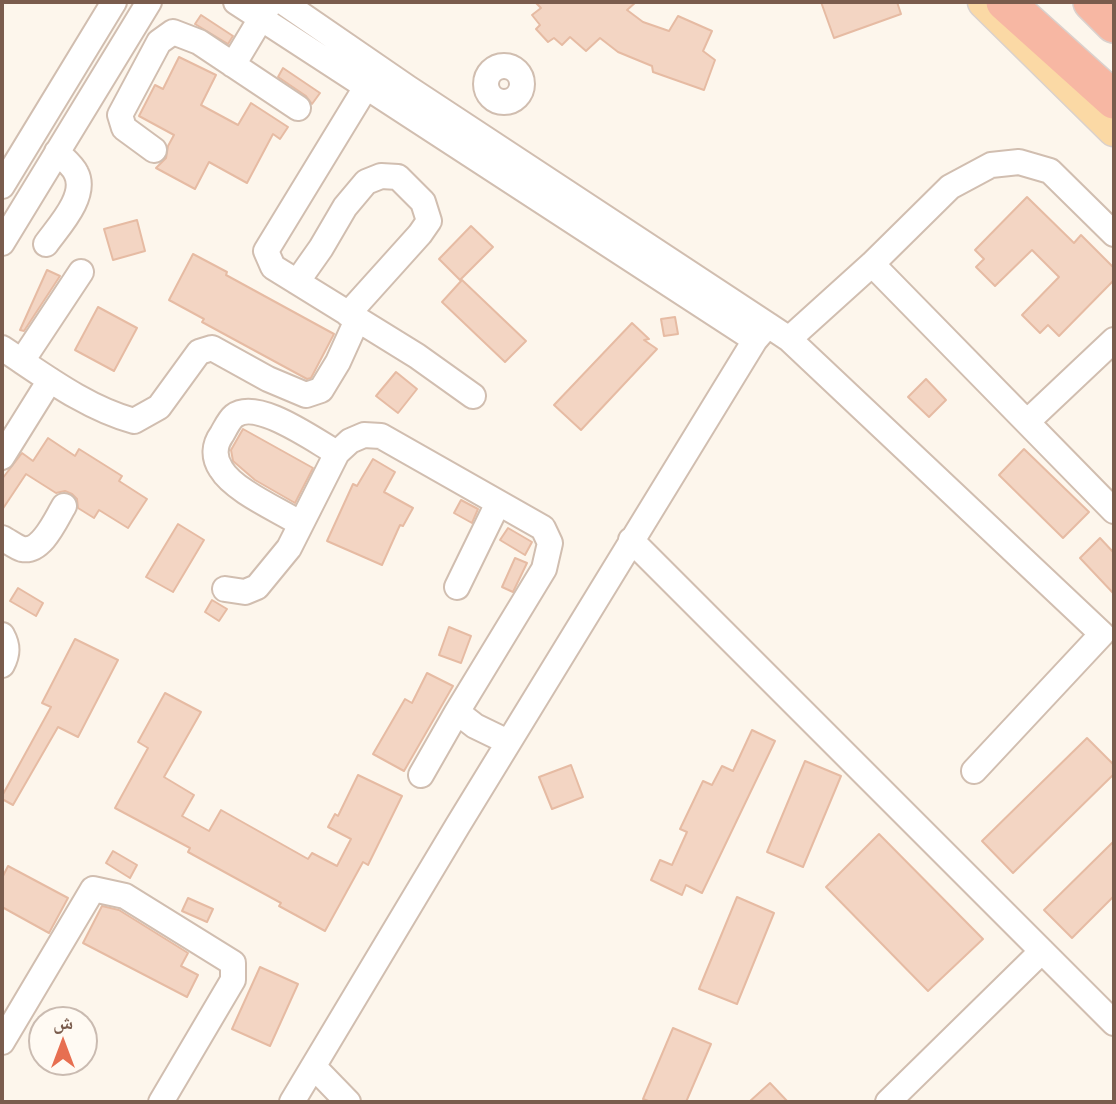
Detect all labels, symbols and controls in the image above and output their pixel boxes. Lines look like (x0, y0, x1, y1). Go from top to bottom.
north arrow (28, 1006, 98, 1076)
text: ش (53, 1009, 73, 1035)

